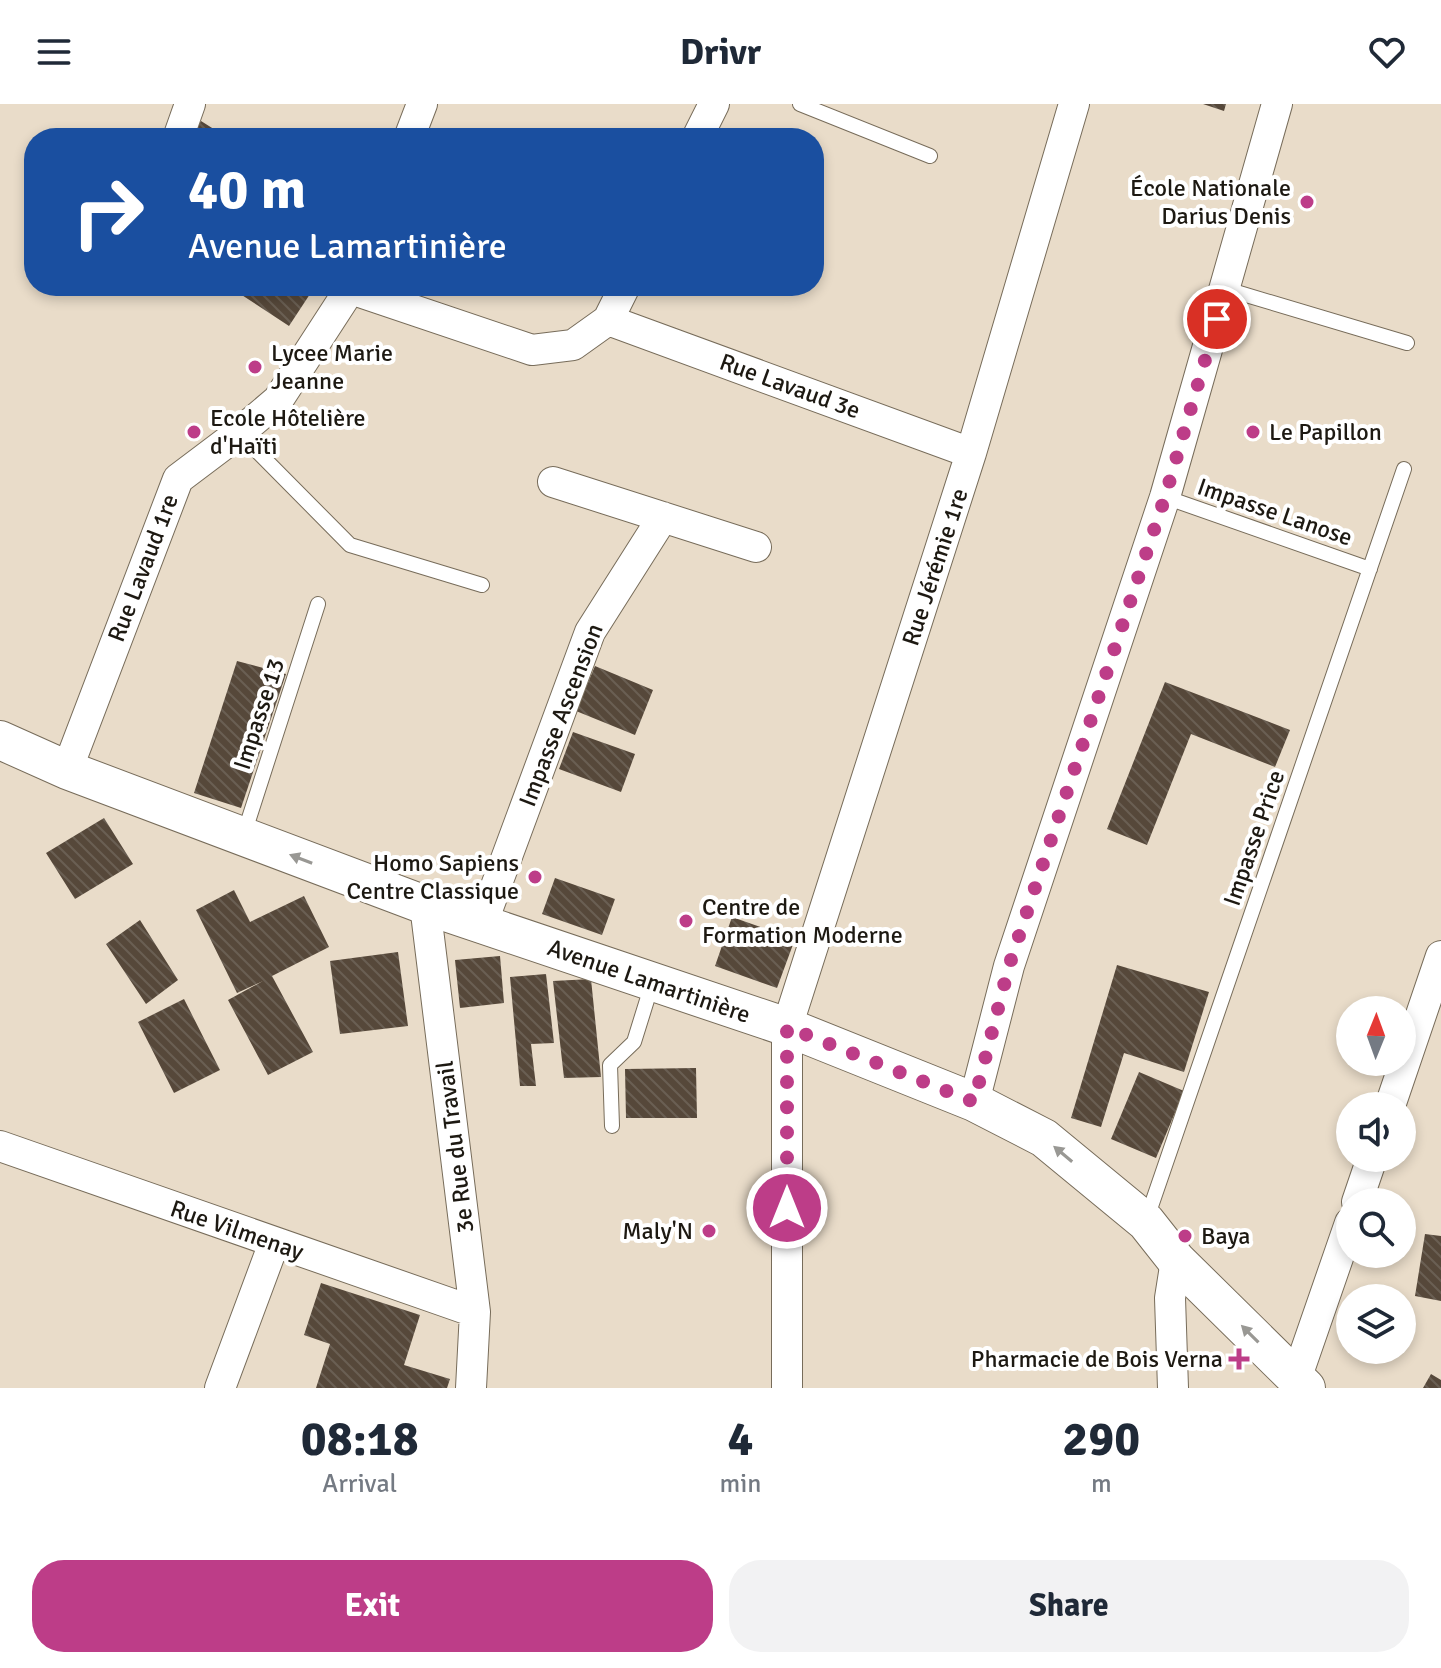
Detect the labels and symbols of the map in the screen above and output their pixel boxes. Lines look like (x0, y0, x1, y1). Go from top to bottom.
place label: École Nationale Darius Denis (1130, 173, 1291, 231)
marker: École Nationale Darius Denis (1298, 193, 1316, 211)
pin (1183, 285, 1251, 353)
place label: Lycee Marie Jeanne (271, 338, 393, 396)
street label: Rue Lavaud 3e (716, 347, 864, 425)
marker: Lycee Marie Jeanne (246, 358, 264, 376)
place label: Ecole Hôtelière d'Haïti (210, 403, 366, 461)
place label: Le Papillon (1269, 417, 1382, 447)
marker: Ecole Hôtelière d'Haïti (185, 423, 203, 441)
marker: Le Papillon (1244, 423, 1262, 441)
street label: Impasse Lanose (1194, 471, 1356, 553)
street label: Rue Jérémie 1re (895, 485, 975, 649)
street label: Rue Lavaud 1re (101, 490, 185, 646)
street label: Impasse Ascension (512, 619, 610, 811)
street label: Impasse 13 (227, 655, 291, 773)
street label: Impasse Price (1217, 766, 1291, 910)
place label: Homo Sapiens Centre Classique (346, 848, 519, 906)
one-way arrow (289, 852, 313, 865)
marker: Homo Sapiens Centre Classique (526, 868, 544, 886)
place label: Centre de Formation Moderne (702, 892, 903, 950)
marker: Centre de Formation Moderne (677, 912, 695, 930)
street label: Avenue Lamartinière (544, 932, 754, 1030)
north arrow (1336, 996, 1416, 1076)
street label: 3e Rue du Travail (430, 1059, 480, 1235)
one-way arrow (1054, 1146, 1074, 1163)
position arrow (745, 1166, 829, 1250)
street label: Rue Vilmenay (166, 1193, 308, 1267)
place label: Maly'N (622, 1216, 693, 1246)
place label: Baya (1201, 1221, 1250, 1251)
marker: Maly'N (700, 1222, 718, 1240)
marker: Baya (1176, 1227, 1194, 1245)
one-way arrow (1241, 1325, 1260, 1344)
place label: Pharmacie de Bois Verna (971, 1344, 1223, 1374)
marker: Pharmacie de Bois Verna (1230, 1350, 1248, 1368)

